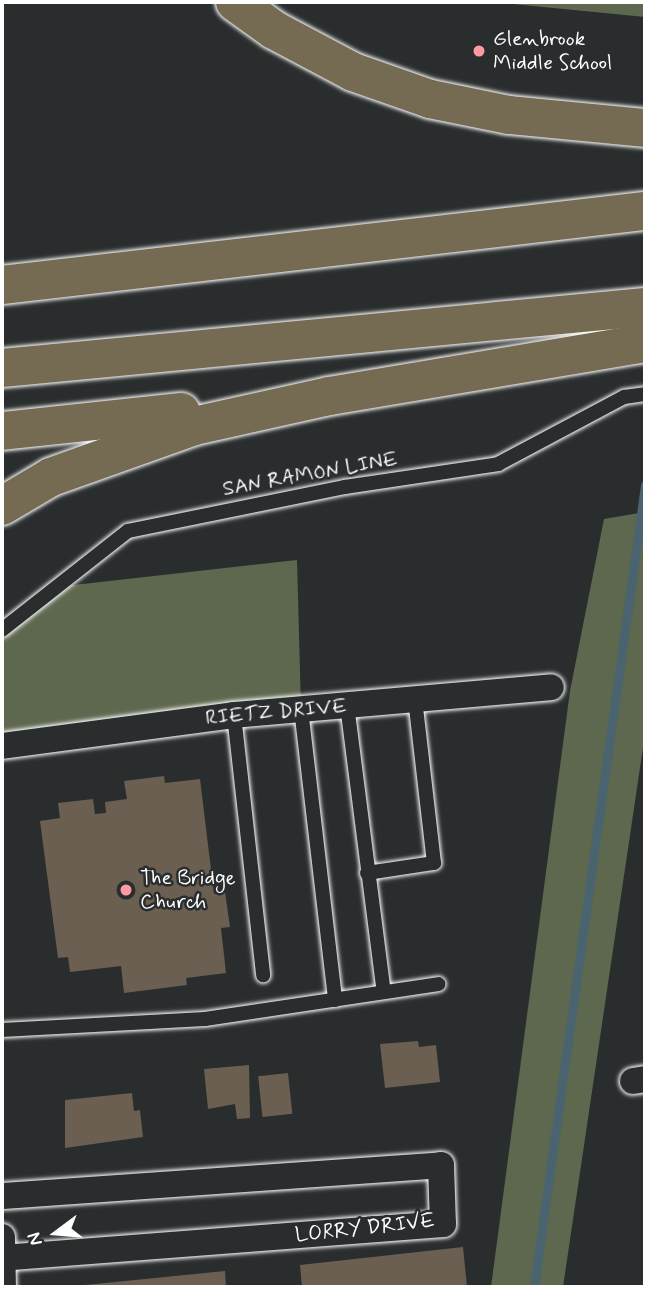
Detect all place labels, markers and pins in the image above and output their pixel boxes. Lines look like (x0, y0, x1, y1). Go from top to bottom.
place label: Glenbrook Middle School (493, 26, 613, 76)
marker: Glenbrook Middle School (471, 43, 487, 59)
place label: The Bridge Church (140, 865, 234, 915)
marker: The Bridge Church (118, 882, 134, 898)

